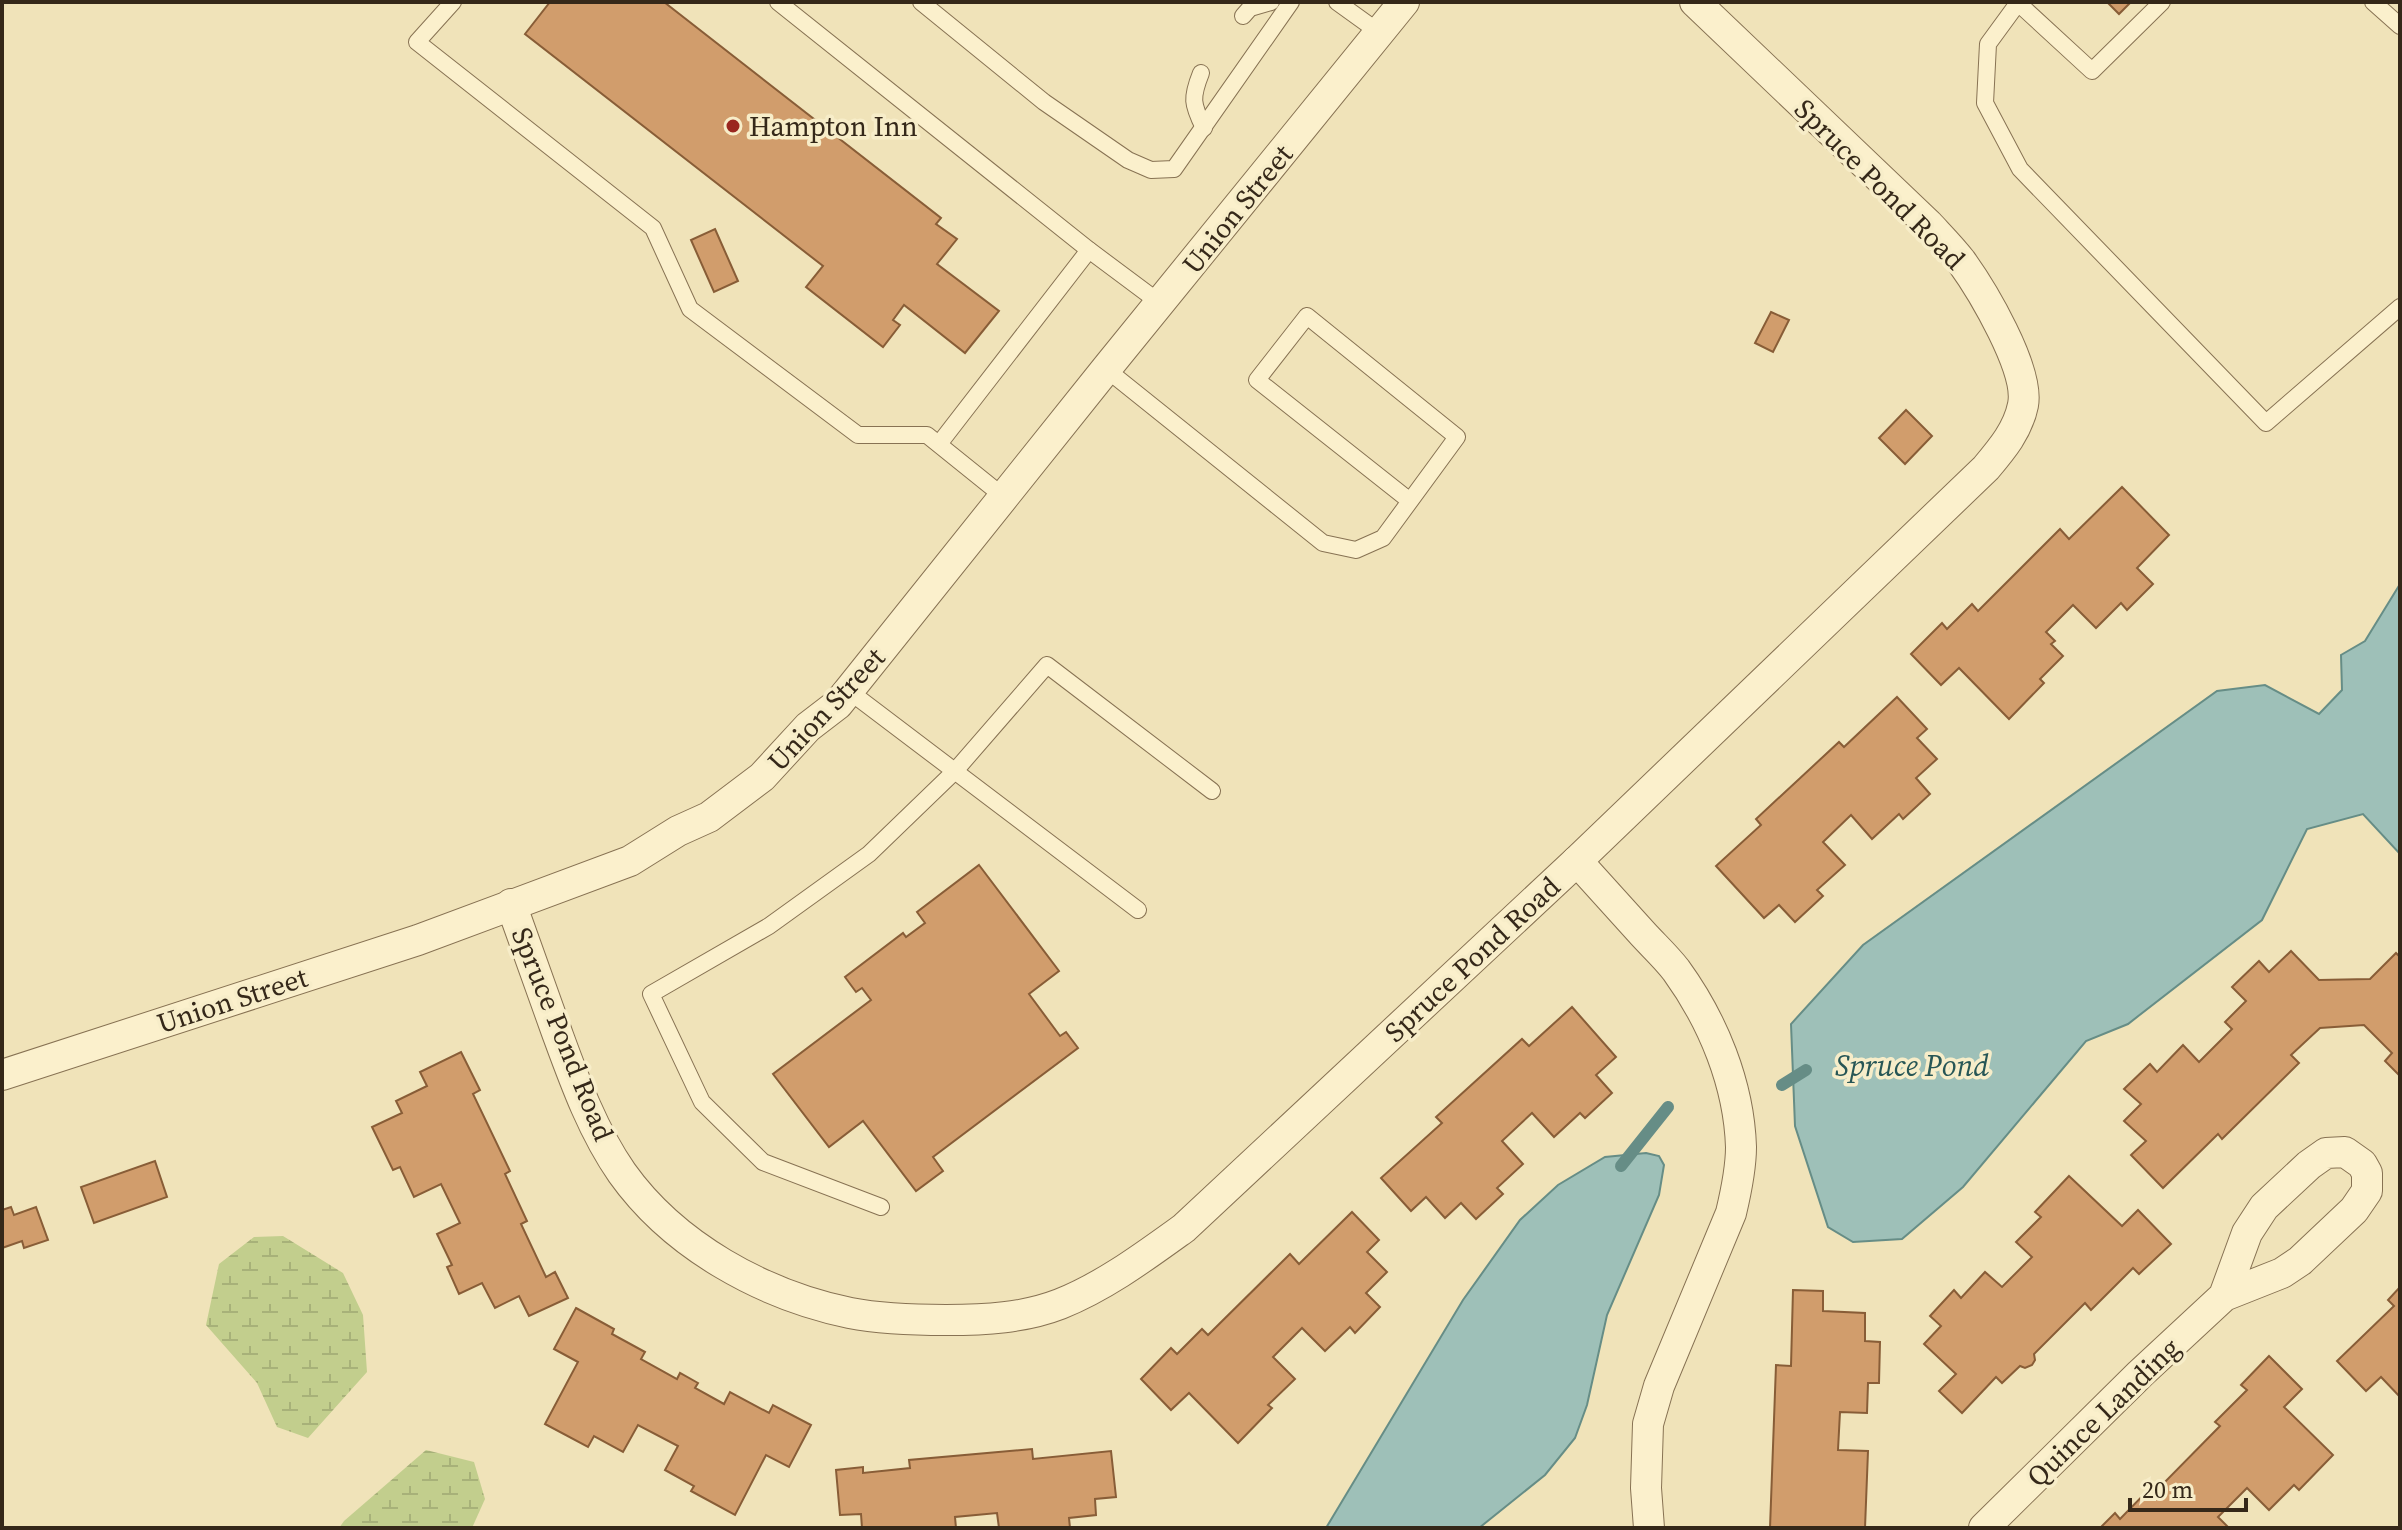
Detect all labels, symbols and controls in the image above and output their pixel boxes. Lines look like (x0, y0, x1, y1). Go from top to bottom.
street label: Spruce Pond Road (1786, 90, 1974, 278)
place label: Hampton Inn (749, 107, 918, 145)
marker: Hampton Inn (724, 117, 742, 135)
street label: Union Street (1173, 136, 1301, 282)
street label: Union Street (759, 638, 894, 779)
street label: Spruce Pond Road (1376, 868, 1568, 1050)
street label: Spruce Pond Road (503, 922, 623, 1146)
street label: Union Street (152, 958, 313, 1042)
water label: Spruce Pond (1835, 1045, 1989, 1086)
street label: Quince Landing (2018, 1329, 2188, 1495)
scale bar (2130, 1462, 2246, 1512)
text: 20 m (2142, 1473, 2193, 1506)

